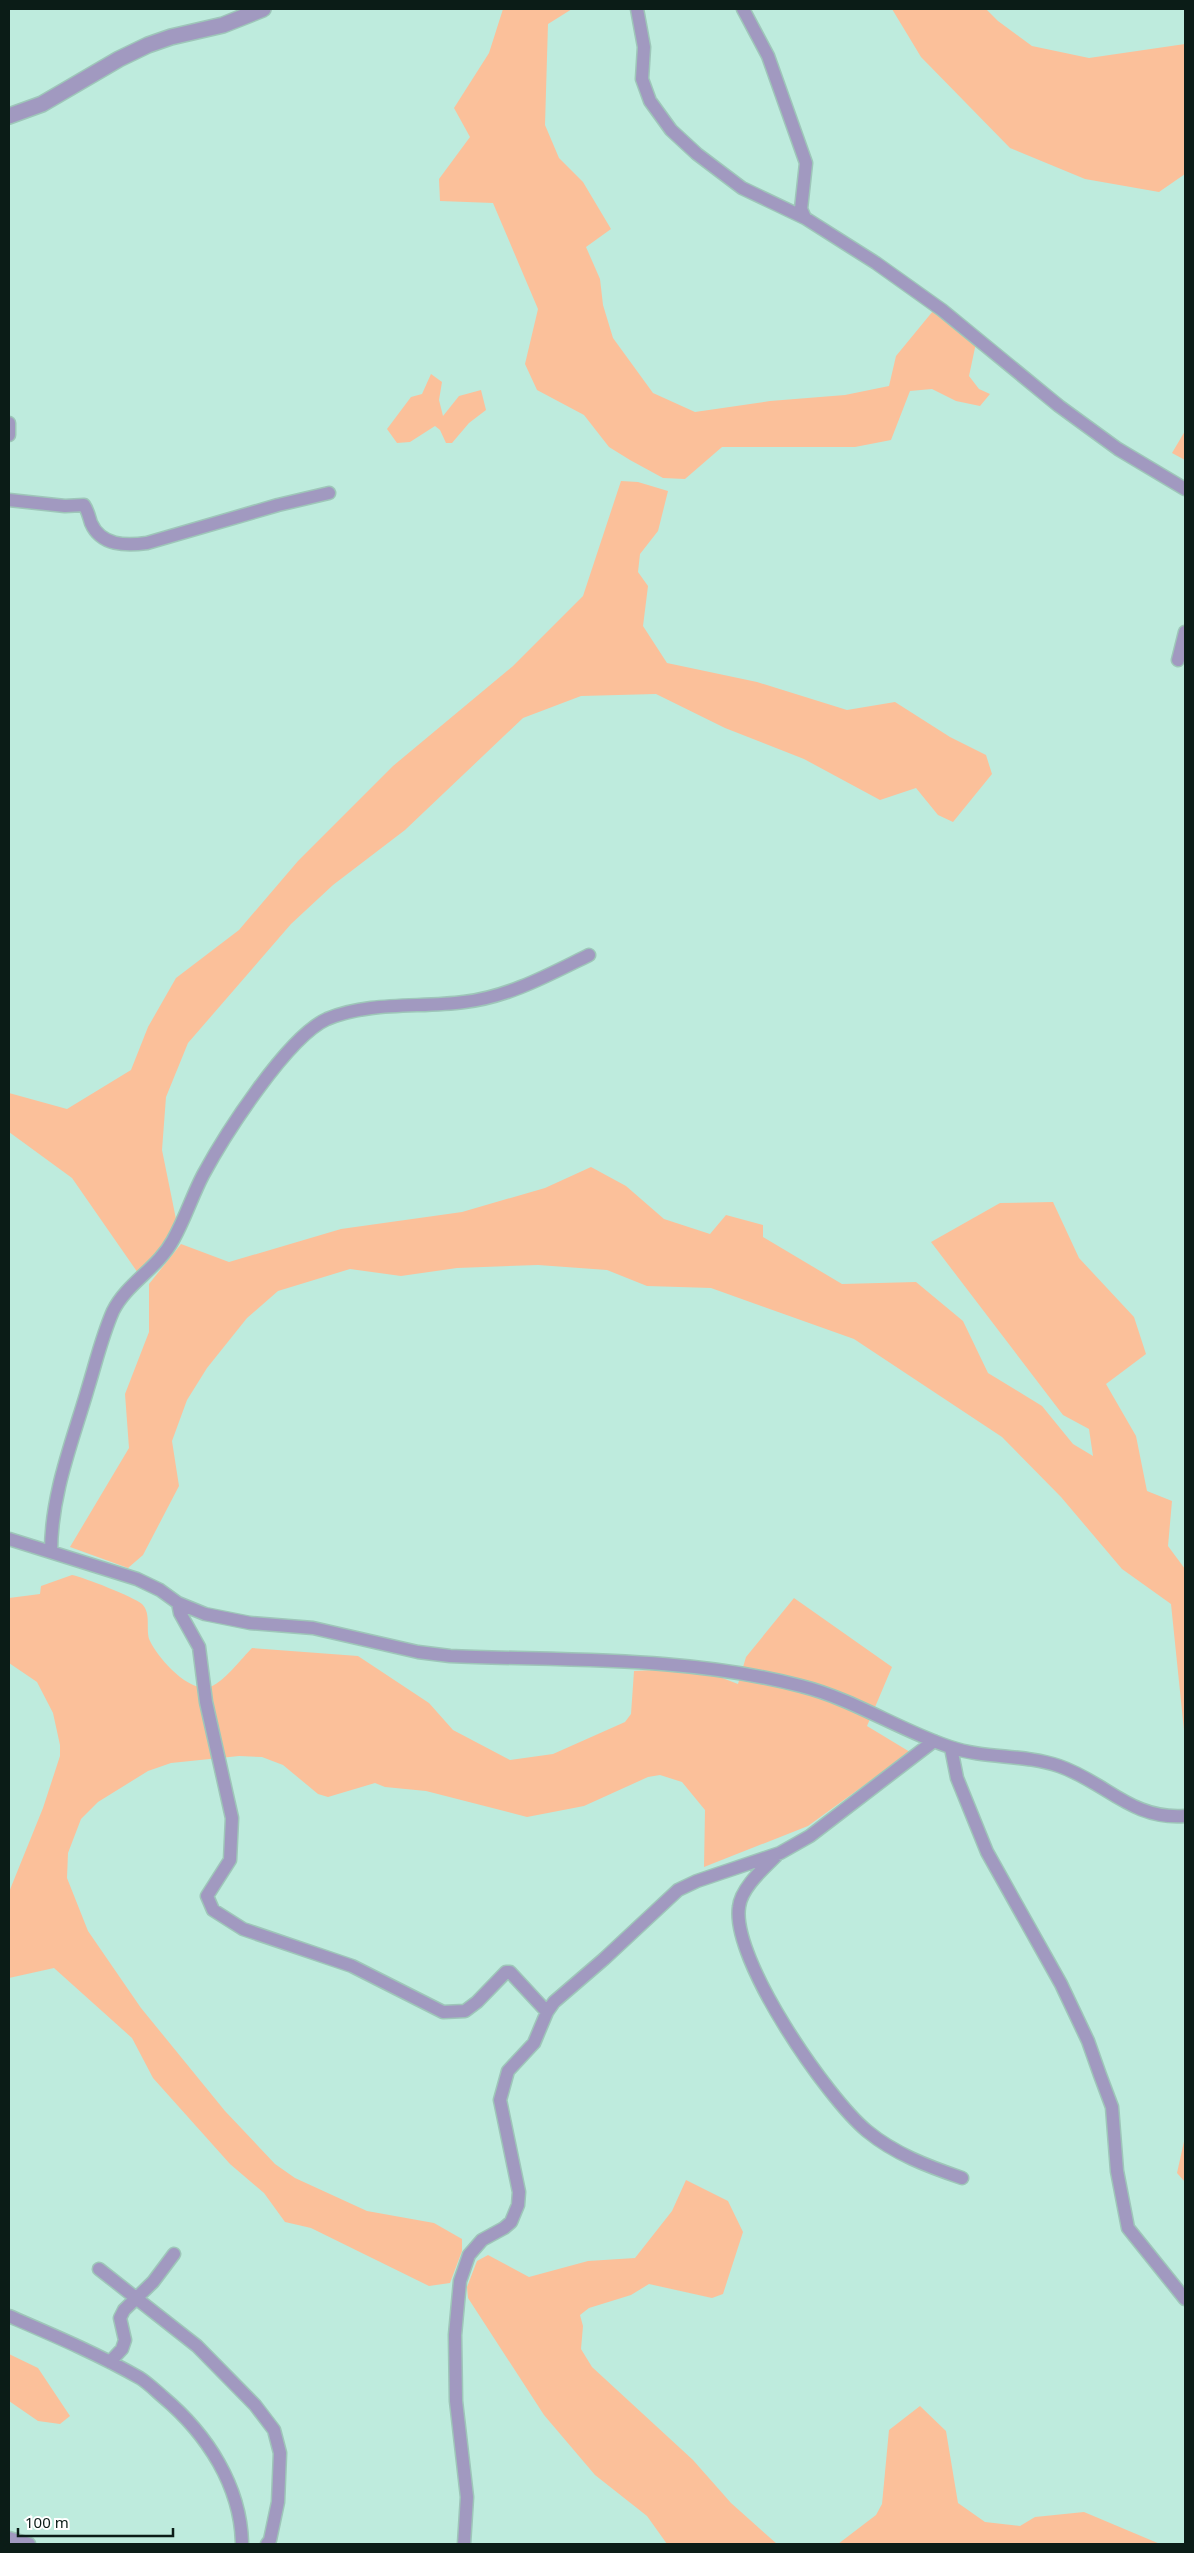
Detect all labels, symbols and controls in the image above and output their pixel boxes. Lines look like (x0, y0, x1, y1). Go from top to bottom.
scale bar (18, 2506, 172, 2538)
text: 100 m (25, 2512, 69, 2532)

